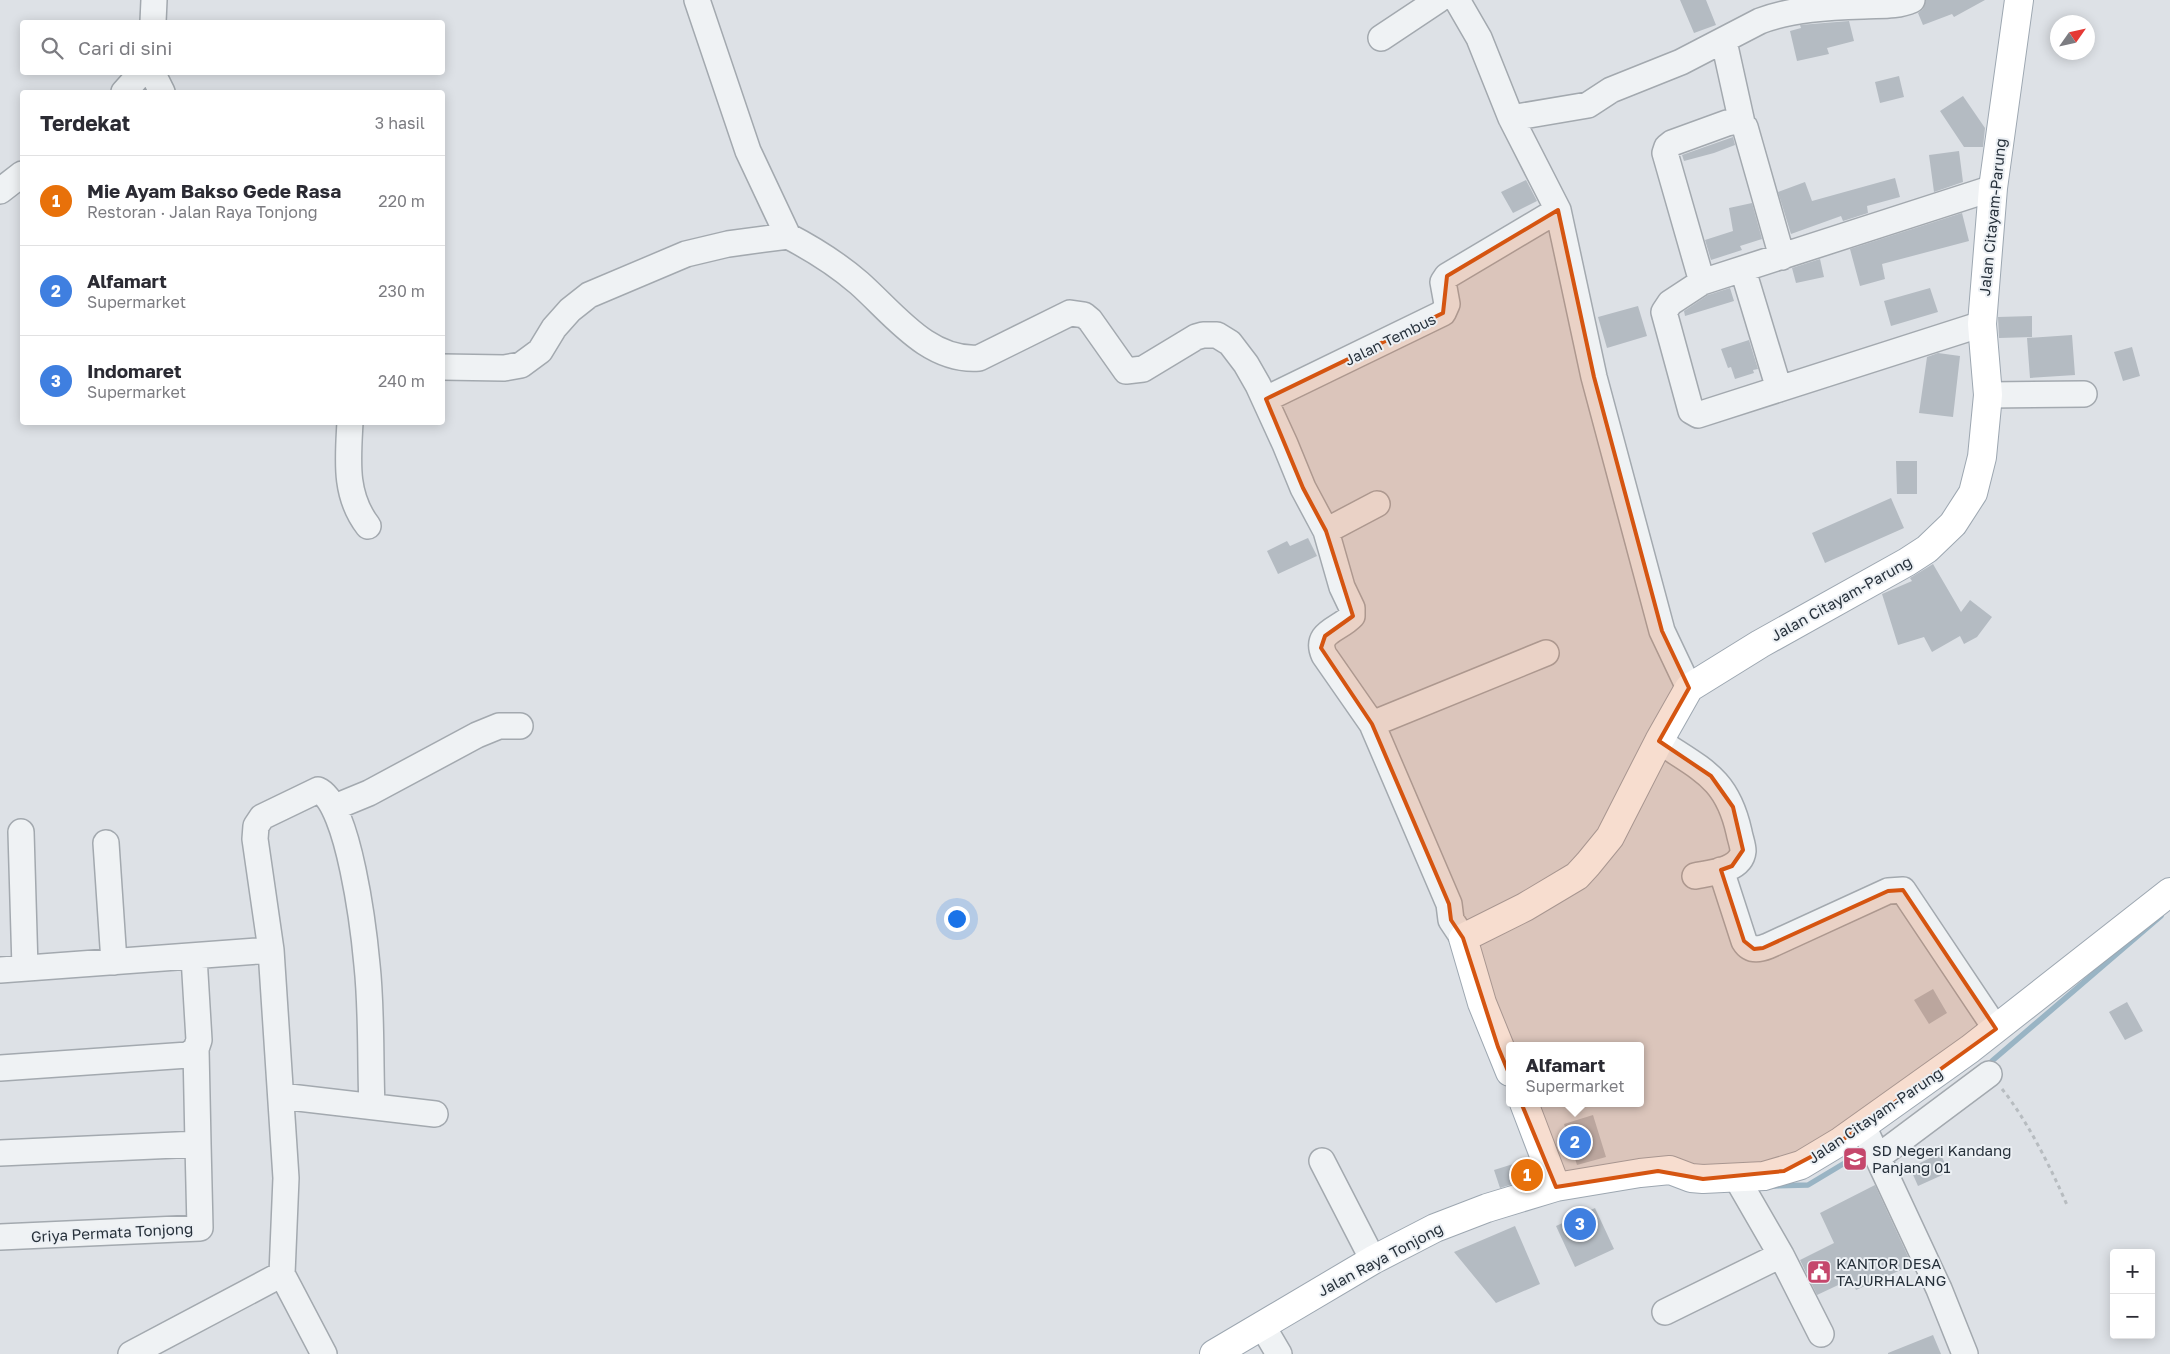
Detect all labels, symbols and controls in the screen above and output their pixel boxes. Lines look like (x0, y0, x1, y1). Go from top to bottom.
north arrow (2050, 15, 2095, 60)
search box (20, 20, 445, 75)
icon: search (38, 34, 66, 62)
text: Cari di sini (78, 36, 172, 59)
text: Terdekat (40, 110, 130, 136)
text: 3 hasil (375, 113, 425, 133)
street label: Jalan Citayam-Parung (1975, 137, 2009, 297)
text: Mie Ayam Bakso Gede Rasa (87, 179, 341, 202)
text: 1 (52, 191, 60, 211)
text: 220 m (378, 191, 425, 211)
text: Restoran · Jalan Raya Tonjong (87, 202, 318, 222)
text: Alfamart (87, 269, 167, 292)
text: 2 (51, 281, 61, 301)
text: 230 m (378, 281, 425, 301)
text: Supermarket (87, 292, 186, 312)
street label: Jalan Tembus (1341, 309, 1439, 369)
text: Indomaret (87, 359, 182, 382)
text: 3 (51, 371, 61, 391)
text: 240 m (378, 371, 425, 391)
text: Supermarket (87, 382, 186, 402)
street label: Jalan Citayam-Parung (1767, 552, 1915, 644)
your location (944, 906, 970, 932)
popup (1506, 1042, 1644, 1107)
text: Alfamart (1525, 1053, 1605, 1076)
street label: Jalan Citayam-Parung (1804, 1063, 1946, 1167)
text: Supermarket (1525, 1076, 1625, 1096)
pin: 2 (1559, 1123, 1591, 1161)
place label: SD Negeri Kandang Panjang 01 (1872, 1141, 2012, 1176)
school or university icon: SD Negeri Kandang Panjang 01 (1842, 1146, 1868, 1172)
pin: 1 (1511, 1156, 1543, 1194)
pin: 3 (1564, 1205, 1596, 1243)
street label: Jalan Raya Tonjong (1314, 1218, 1446, 1300)
street label: Griya Permata Tonjong (30, 1219, 194, 1245)
map controls (2110, 1249, 2155, 1339)
button: + (2110, 1249, 2155, 1294)
place label: KANTOR DESA TAJURHALANG (1836, 1254, 1946, 1289)
public building icon: KANTOR DESA TAJURHALANG (1806, 1259, 1832, 1285)
button: − (2110, 1294, 2155, 1339)

